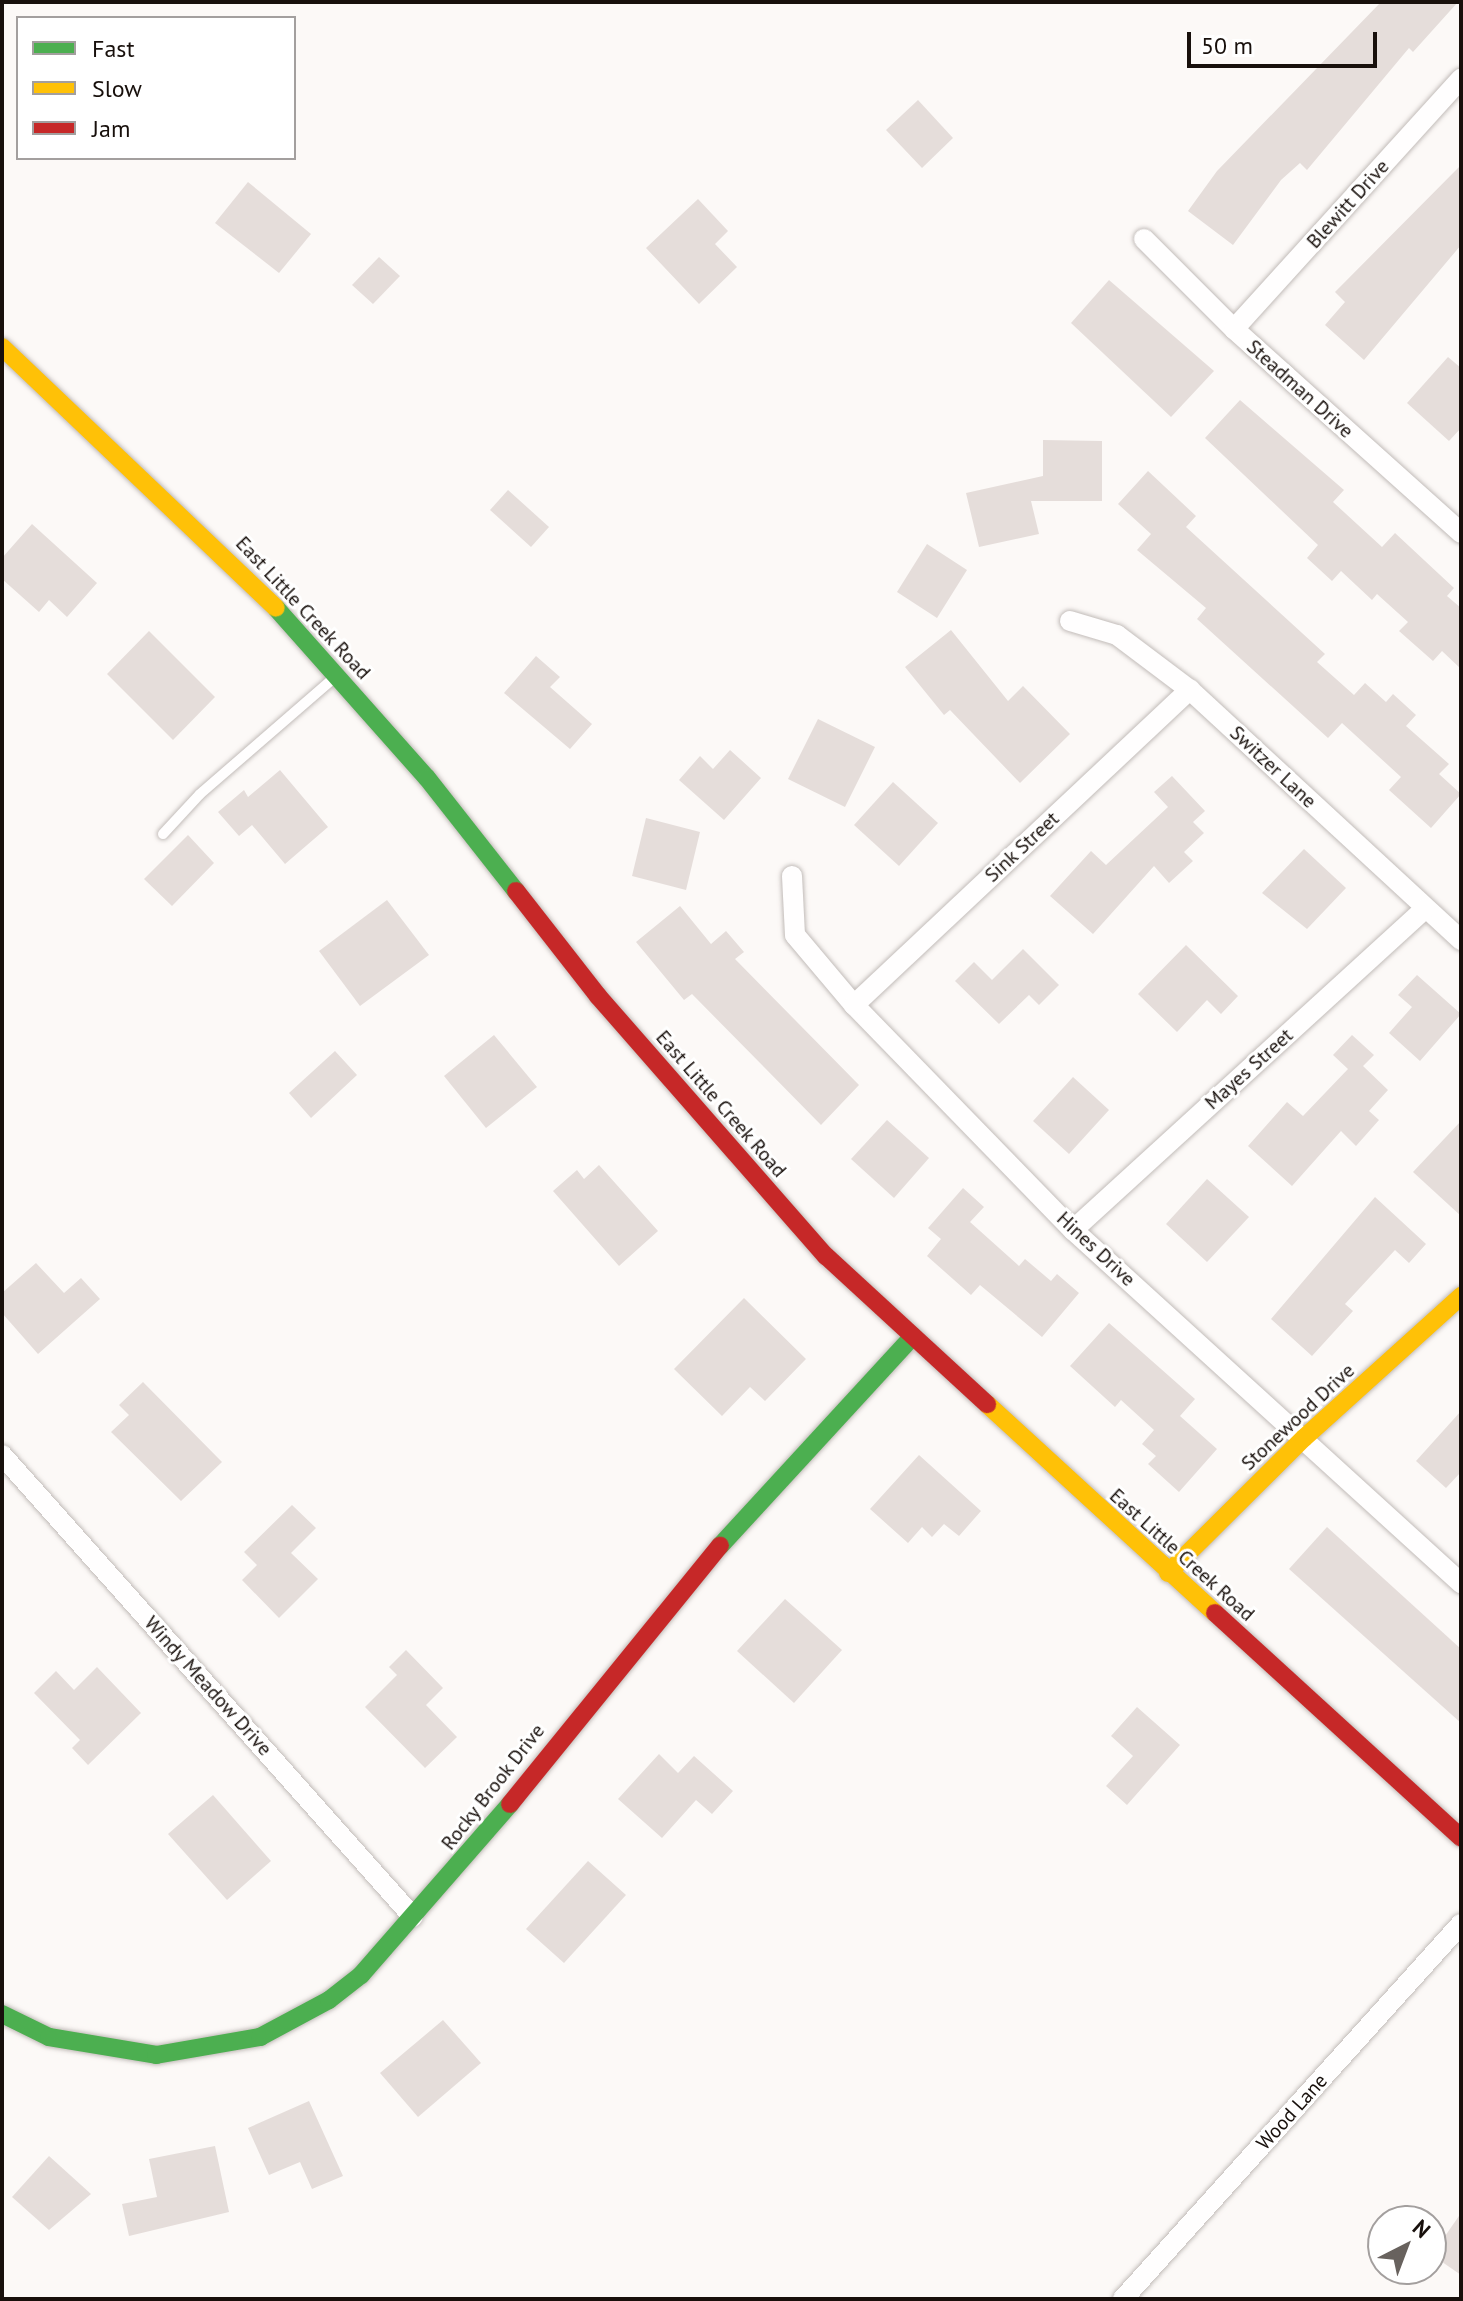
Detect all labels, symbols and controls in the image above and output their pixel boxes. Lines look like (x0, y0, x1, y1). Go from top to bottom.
legend (16, 16, 296, 160)
scale bar (1191, 16, 1381, 66)
text: 50 m (1201, 30, 1253, 61)
text: Fast (92, 33, 135, 64)
text: Slow (92, 73, 142, 104)
text: Jam (92, 113, 130, 144)
street label: Blewitt Drive (1302, 155, 1394, 253)
street label: Steadman Drive (1242, 335, 1358, 443)
street label: East Little Creek Road (230, 531, 376, 685)
street label: Switzer Lane (1225, 721, 1321, 813)
street label: Sink Street (980, 807, 1064, 887)
street label: Mayes Street (1200, 1023, 1298, 1115)
street label: East Little Creek Road (651, 1026, 791, 1182)
street label: Hines Drive (1052, 1207, 1140, 1291)
street label: Stonewood Drive (1237, 1359, 1359, 1475)
street label: East Little Creek Road (1104, 1484, 1260, 1626)
street label: Windy Meadow Drive (139, 1611, 277, 1761)
street label: Rocky Brook Drive (436, 1719, 550, 1855)
street label: Wood Lane (1252, 2069, 1332, 2155)
north arrow (1367, 2205, 1447, 2285)
text: N (1407, 2213, 1436, 2244)

